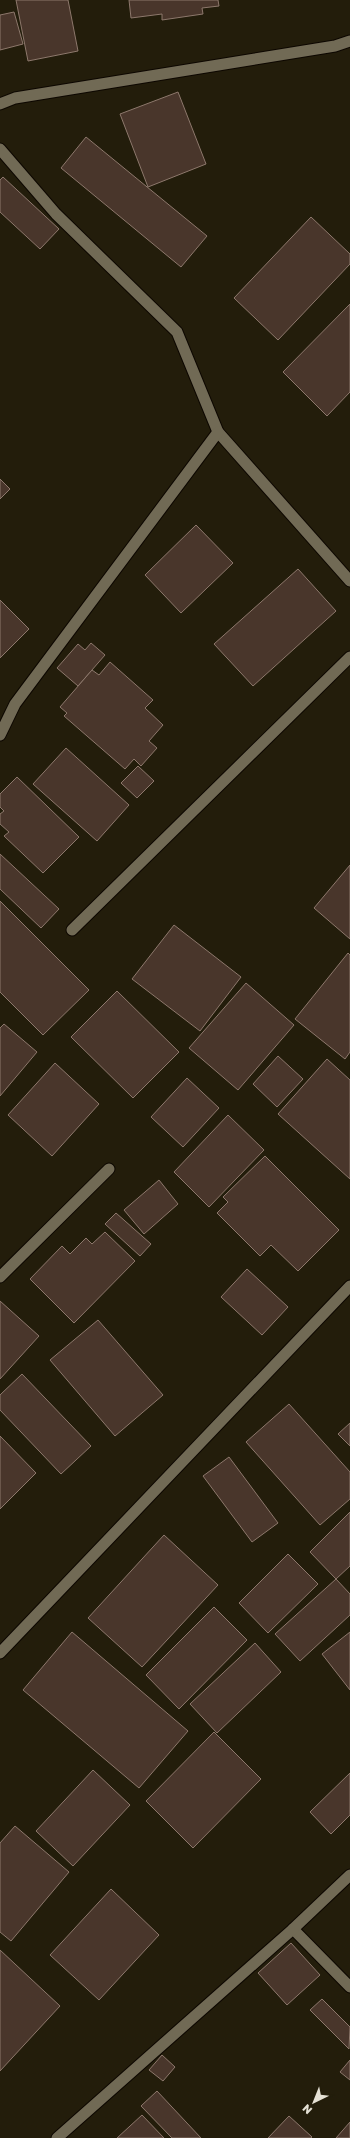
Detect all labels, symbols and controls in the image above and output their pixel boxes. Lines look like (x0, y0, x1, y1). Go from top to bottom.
north arrow (294, 2082, 334, 2122)
text: N (299, 2102, 314, 2117)

